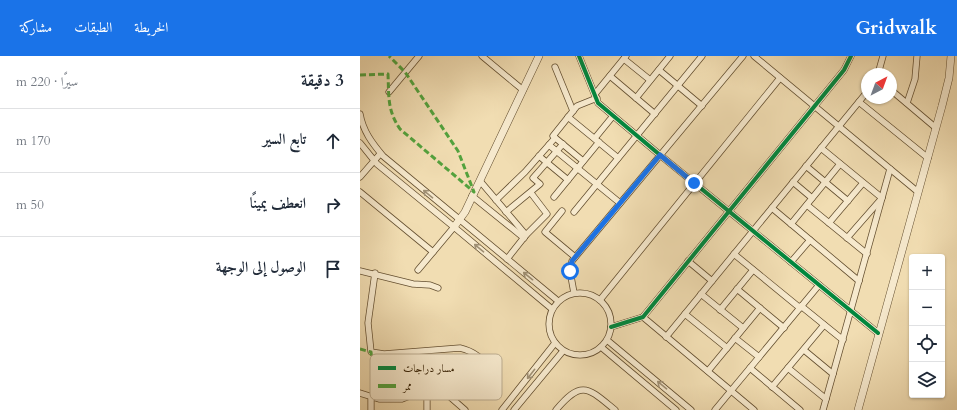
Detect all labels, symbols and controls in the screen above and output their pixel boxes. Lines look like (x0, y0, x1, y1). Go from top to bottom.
text: Gridwalk (856, 15, 937, 41)
text: مشاركة (20, 18, 52, 37)
text: الطبقات (74, 18, 112, 37)
text: الخريطة (134, 18, 168, 37)
north arrow (861, 68, 897, 104)
text: 3 دقيقة (301, 69, 344, 92)
text: سيرًا · 220 m (16, 73, 78, 91)
text: تابع السير (263, 129, 306, 149)
icon: ahead (322, 130, 344, 152)
text: 170 m (16, 132, 50, 150)
route end (685, 174, 703, 192)
one-way arrow (422, 189, 433, 198)
text: انعطف يمينًا (250, 193, 306, 213)
icon: right (322, 194, 344, 216)
text: 50 m (16, 196, 44, 214)
one-way arrow (474, 244, 484, 253)
map controls (909, 254, 945, 398)
button: + (909, 254, 945, 290)
text: الوصول إلى الوجهة (216, 257, 306, 277)
icon: arrive (322, 258, 344, 280)
route start (561, 262, 579, 280)
one-way arrow (523, 272, 533, 281)
button: − (909, 290, 945, 326)
button: locate (909, 326, 945, 362)
legend (370, 354, 502, 400)
text: مسار دراجات (403, 361, 455, 376)
button: layers (909, 362, 945, 398)
one-way arrow (526, 368, 535, 379)
text: ممر (402, 379, 412, 394)
one-way arrow (656, 381, 667, 390)

